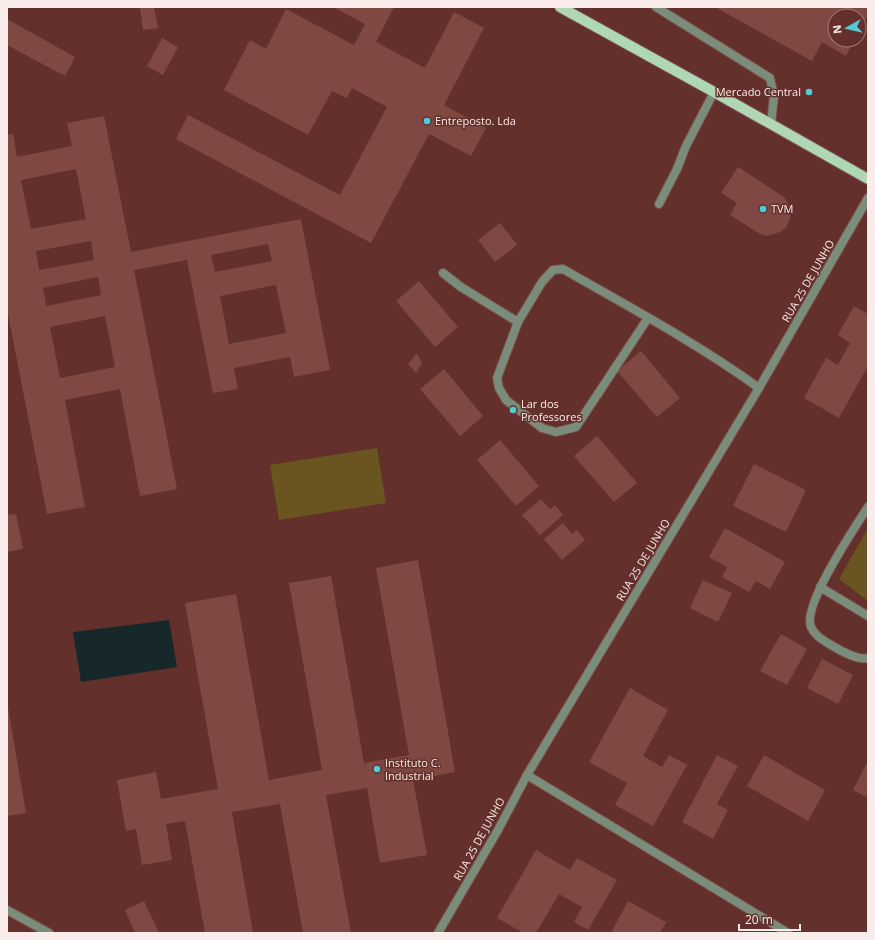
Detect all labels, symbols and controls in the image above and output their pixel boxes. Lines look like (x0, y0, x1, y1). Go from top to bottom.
north arrow (827, 8, 867, 48)
text: N (829, 24, 845, 35)
place label: Mercado Central (716, 84, 801, 99)
marker: Mercado Central (804, 87, 814, 97)
place label: Entreposto. Lda (435, 113, 516, 128)
marker: Entreposto. Lda (422, 116, 432, 126)
place label: TVM (771, 201, 794, 216)
marker: TVM (758, 204, 768, 214)
street label: RUA 25 DE JUNHO (778, 237, 837, 325)
place label: Lar dos Professores (521, 396, 582, 424)
marker: Lar dos Professores (508, 405, 518, 415)
street label: RUA 25 DE JUNHO (612, 516, 673, 603)
place label: Instituto C. Industrial (385, 755, 441, 783)
marker: Instituto C. Industrial (372, 764, 382, 774)
street label: RUA 25 DE JUNHO (449, 794, 508, 883)
scale bar (739, 906, 800, 932)
text: 20 m (745, 911, 773, 928)

